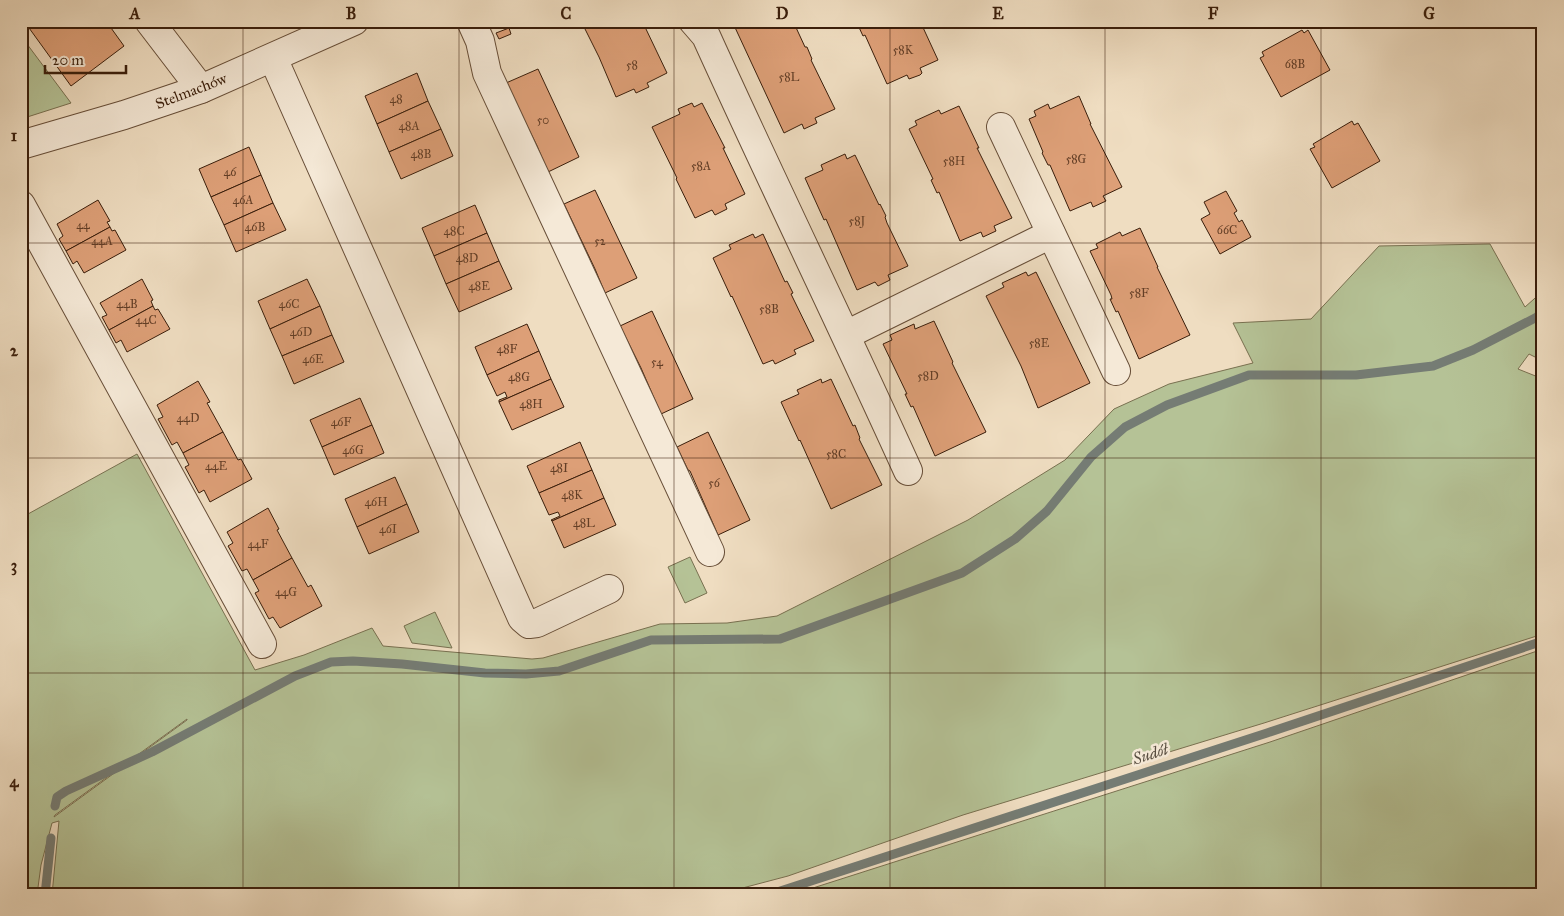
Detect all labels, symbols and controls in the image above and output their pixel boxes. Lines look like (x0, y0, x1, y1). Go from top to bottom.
text: A (129, 4, 141, 23)
text: B (346, 4, 356, 23)
text: C (561, 4, 572, 23)
text: D (776, 4, 789, 23)
text: E (992, 4, 1004, 23)
text: F (1208, 4, 1219, 23)
text: G (1423, 4, 1435, 23)
scale bar (45, 42, 126, 74)
house number: 58K (893, 43, 914, 57)
text: 20 m (52, 51, 84, 69)
house number: 68B (1285, 57, 1305, 71)
house number: 58 (626, 58, 638, 72)
street label: Stelmachów (153, 69, 230, 113)
house number: 58L (779, 70, 800, 84)
house number: 48 (389, 92, 403, 106)
house number: 50 (537, 113, 549, 127)
house number: 48A (398, 119, 420, 133)
text: 1 (11, 126, 18, 145)
house number: 48B (411, 147, 432, 161)
house number: 58G (1066, 152, 1087, 166)
house number: 58H (943, 154, 965, 168)
house number: 58A (691, 159, 711, 173)
house number: 46 (224, 165, 237, 179)
house number: 46A (233, 193, 253, 207)
house number: 58J (849, 214, 866, 229)
house number: 44 (76, 218, 90, 232)
house number: 46B (245, 220, 265, 234)
house number: 66C (1217, 223, 1237, 237)
house number: 48C (443, 224, 465, 238)
house number: 44A (91, 234, 113, 248)
house number: 52 (594, 234, 606, 248)
house number: 48D (456, 251, 478, 265)
house number: 48E (468, 279, 490, 293)
house number: 58F (1129, 286, 1149, 300)
house number: 44B (116, 297, 138, 311)
house number: 46C (278, 297, 300, 311)
house number: 58B (759, 302, 779, 316)
house number: 44C (135, 313, 157, 327)
house number: 46D (290, 325, 312, 339)
house number: 58E (1029, 336, 1050, 350)
text: 2 (10, 341, 19, 360)
house number: 48F (497, 342, 518, 356)
house number: 46E (302, 352, 324, 366)
house number: 54 (651, 355, 663, 369)
house number: 58D (917, 369, 939, 383)
house number: 48G (508, 370, 530, 384)
house number: 48H (519, 397, 543, 411)
house number: 44D (177, 411, 199, 425)
house number: 46F (331, 415, 351, 429)
house number: 46G (342, 443, 364, 457)
house number: 58C (826, 447, 846, 461)
house number: 44E (205, 459, 227, 473)
house number: 48I (550, 461, 568, 475)
house number: 56 (708, 476, 721, 490)
house number: 48K (561, 488, 583, 502)
house number: 46H (364, 495, 388, 509)
house number: 48L (573, 516, 595, 530)
house number: 46I (379, 522, 397, 536)
house number: 44F (247, 537, 269, 551)
text: 3 (11, 556, 17, 576)
house number: 44G (275, 585, 297, 599)
water label: Sudół (1129, 739, 1172, 769)
text: 4 (10, 772, 20, 792)

